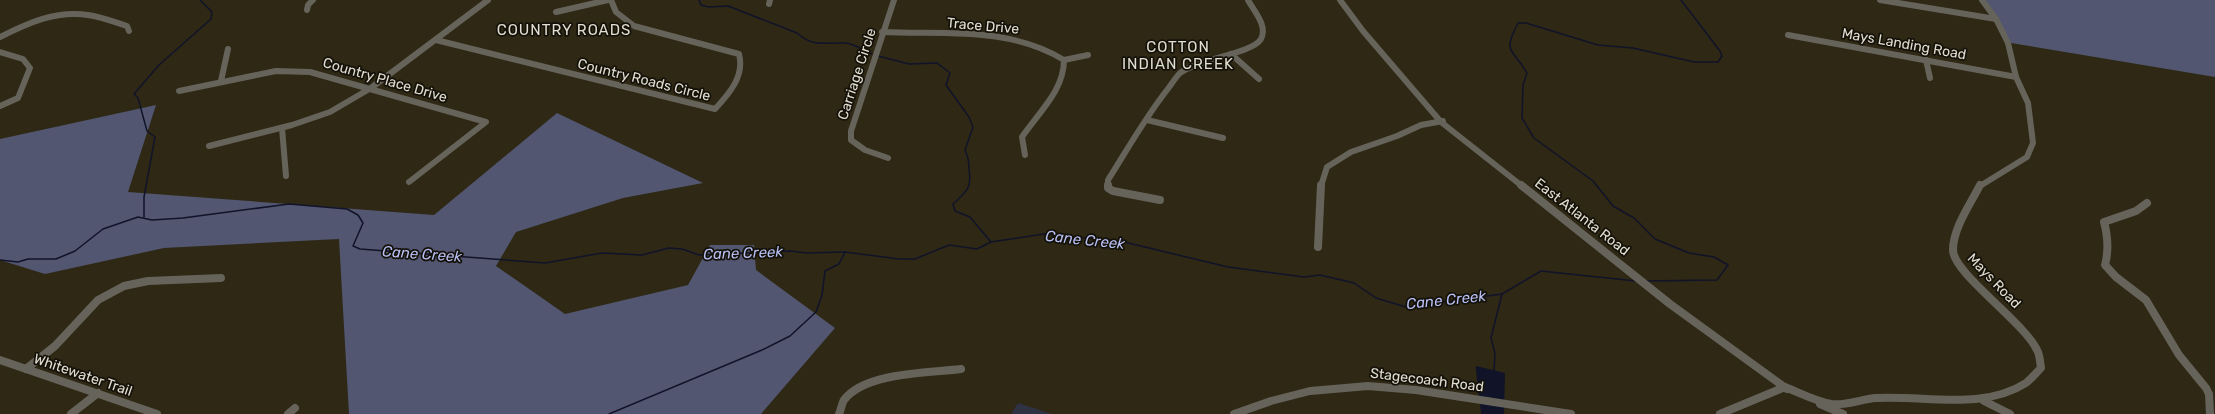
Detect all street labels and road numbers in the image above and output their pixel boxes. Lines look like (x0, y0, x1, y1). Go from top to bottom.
street label: Trace Drive (946, 14, 1020, 38)
street label: Mays Landing Road (1840, 25, 1968, 63)
street label: Carriage Circle (834, 26, 880, 122)
street label: Country Place Drive (321, 54, 449, 106)
street label: Country Roads Circle (576, 55, 712, 105)
street label: East Atlanta Road (1531, 175, 1633, 259)
street label: Mays Road (1964, 250, 2024, 312)
street label: Whitewater Trail (32, 350, 134, 400)
street label: Stagecoach Road (1369, 365, 1485, 395)

